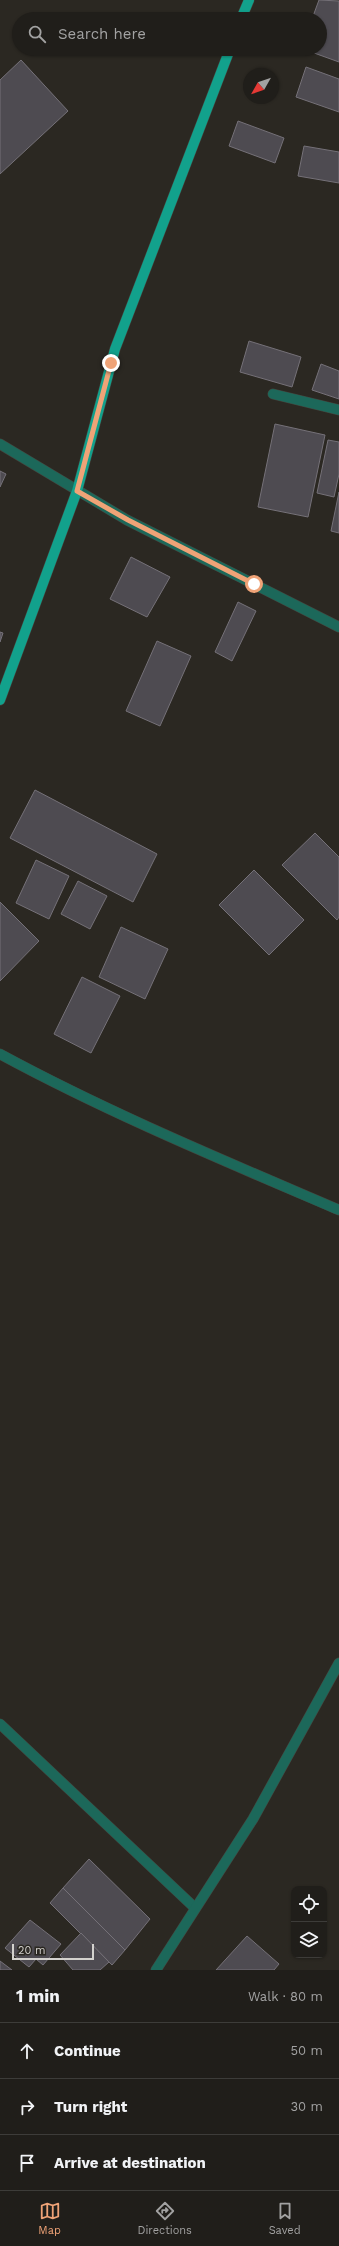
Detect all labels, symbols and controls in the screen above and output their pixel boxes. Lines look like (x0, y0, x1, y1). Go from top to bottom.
search box (12, 12, 327, 56)
icon: search (26, 23, 48, 45)
text: Search here (58, 25, 146, 43)
north arrow (243, 68, 279, 104)
route end (102, 354, 120, 372)
route start (245, 575, 263, 593)
map controls (291, 1886, 327, 1958)
button: locate (291, 1886, 327, 1922)
button: layers (291, 1922, 327, 1958)
scale bar (12, 1942, 94, 1961)
text: 20 m (18, 1944, 46, 1957)
text: 1 min (16, 1986, 60, 2006)
text: Walk · 80 m (248, 1989, 323, 2004)
icon: ahead (16, 2040, 38, 2062)
text: Continue (54, 2042, 121, 2060)
text: 50 m (291, 2043, 323, 2058)
icon: right (16, 2096, 38, 2118)
text: Turn right (54, 2098, 127, 2116)
text: 30 m (291, 2099, 323, 2114)
icon: arrive (16, 2152, 38, 2174)
text: Arrive at destination (54, 2154, 206, 2172)
tab: Map (38, 2200, 61, 2237)
tab: Directions (138, 2200, 192, 2237)
tab: Saved (269, 2200, 301, 2237)

